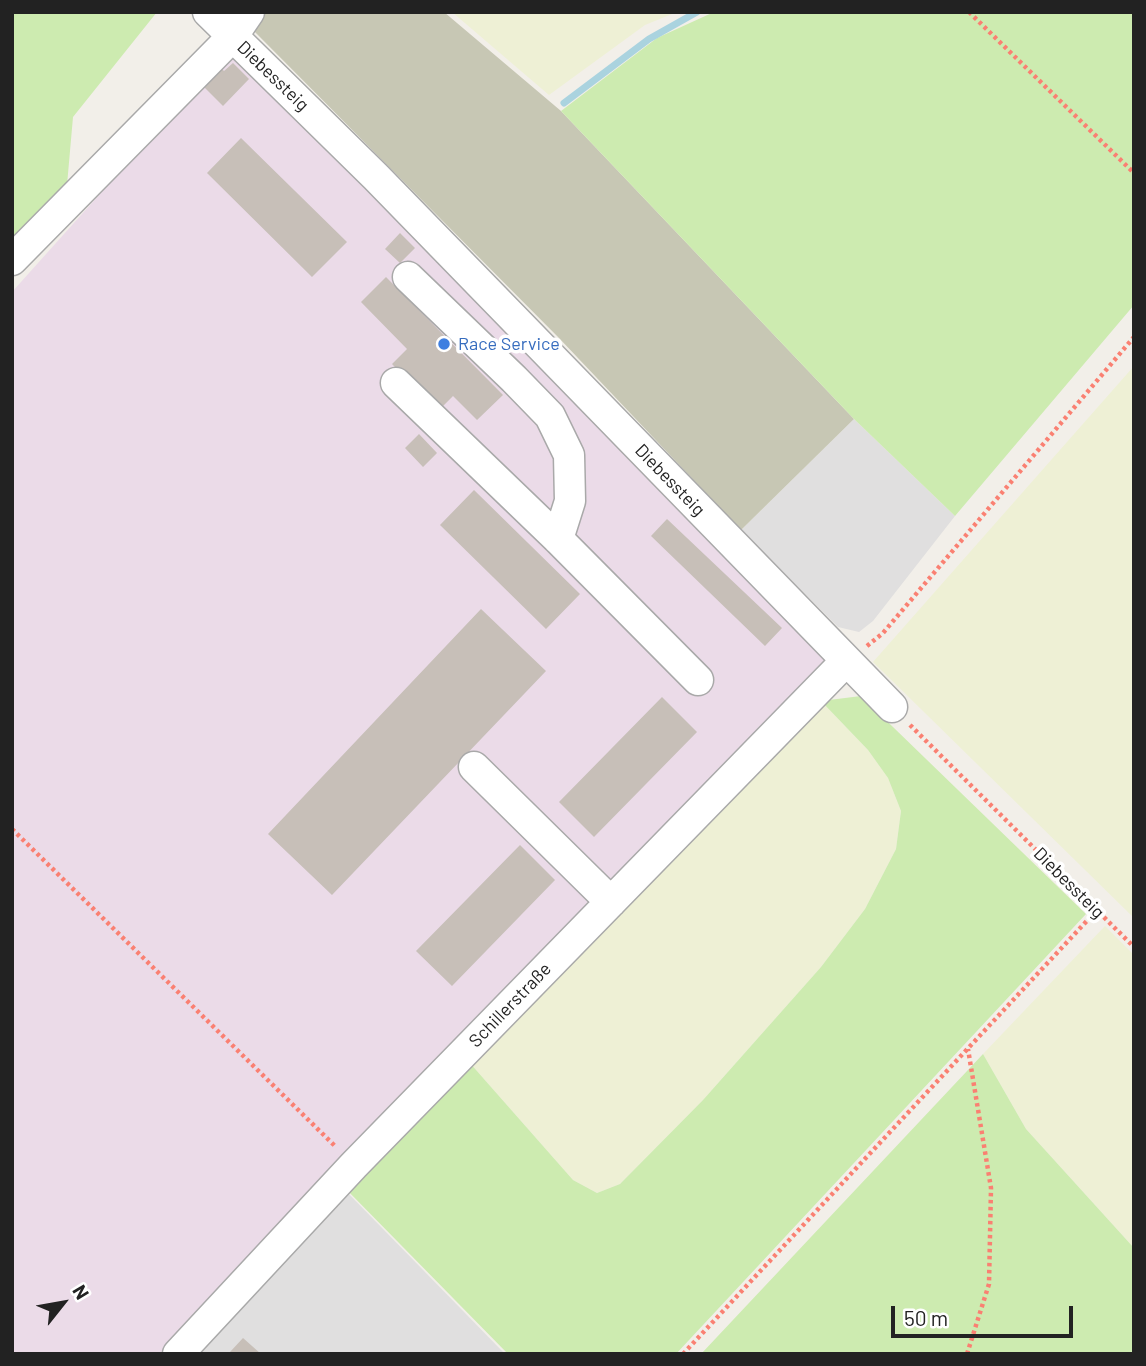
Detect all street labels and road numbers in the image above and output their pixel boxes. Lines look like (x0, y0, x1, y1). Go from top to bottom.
street label: Diebessteig (233, 36, 313, 116)
street label: Diebessteig (630, 440, 710, 520)
street label: Diebessteig (1029, 843, 1109, 923)
street label: Schillerstraße (464, 958, 556, 1052)

